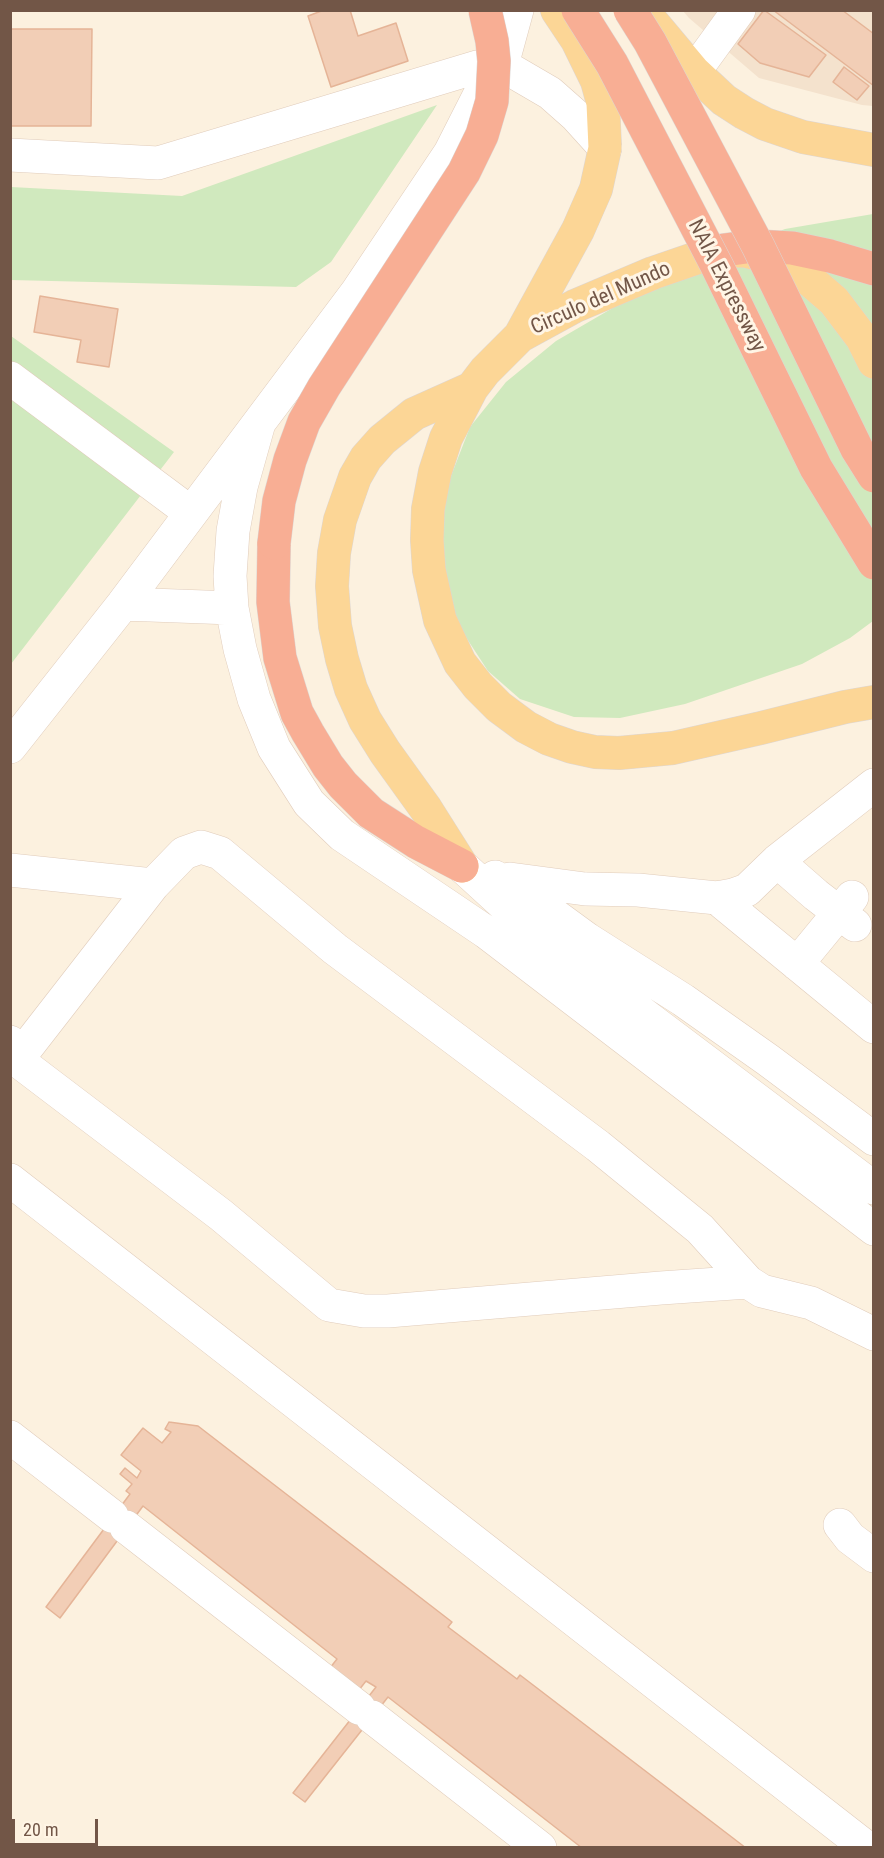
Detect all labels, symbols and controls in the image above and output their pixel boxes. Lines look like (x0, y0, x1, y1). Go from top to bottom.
street label: NAIA Expressway (682, 216, 770, 356)
street label: Circulo del Mundo (527, 257, 675, 341)
scale bar (15, 1807, 100, 1845)
text: 20 m (23, 1819, 58, 1840)

